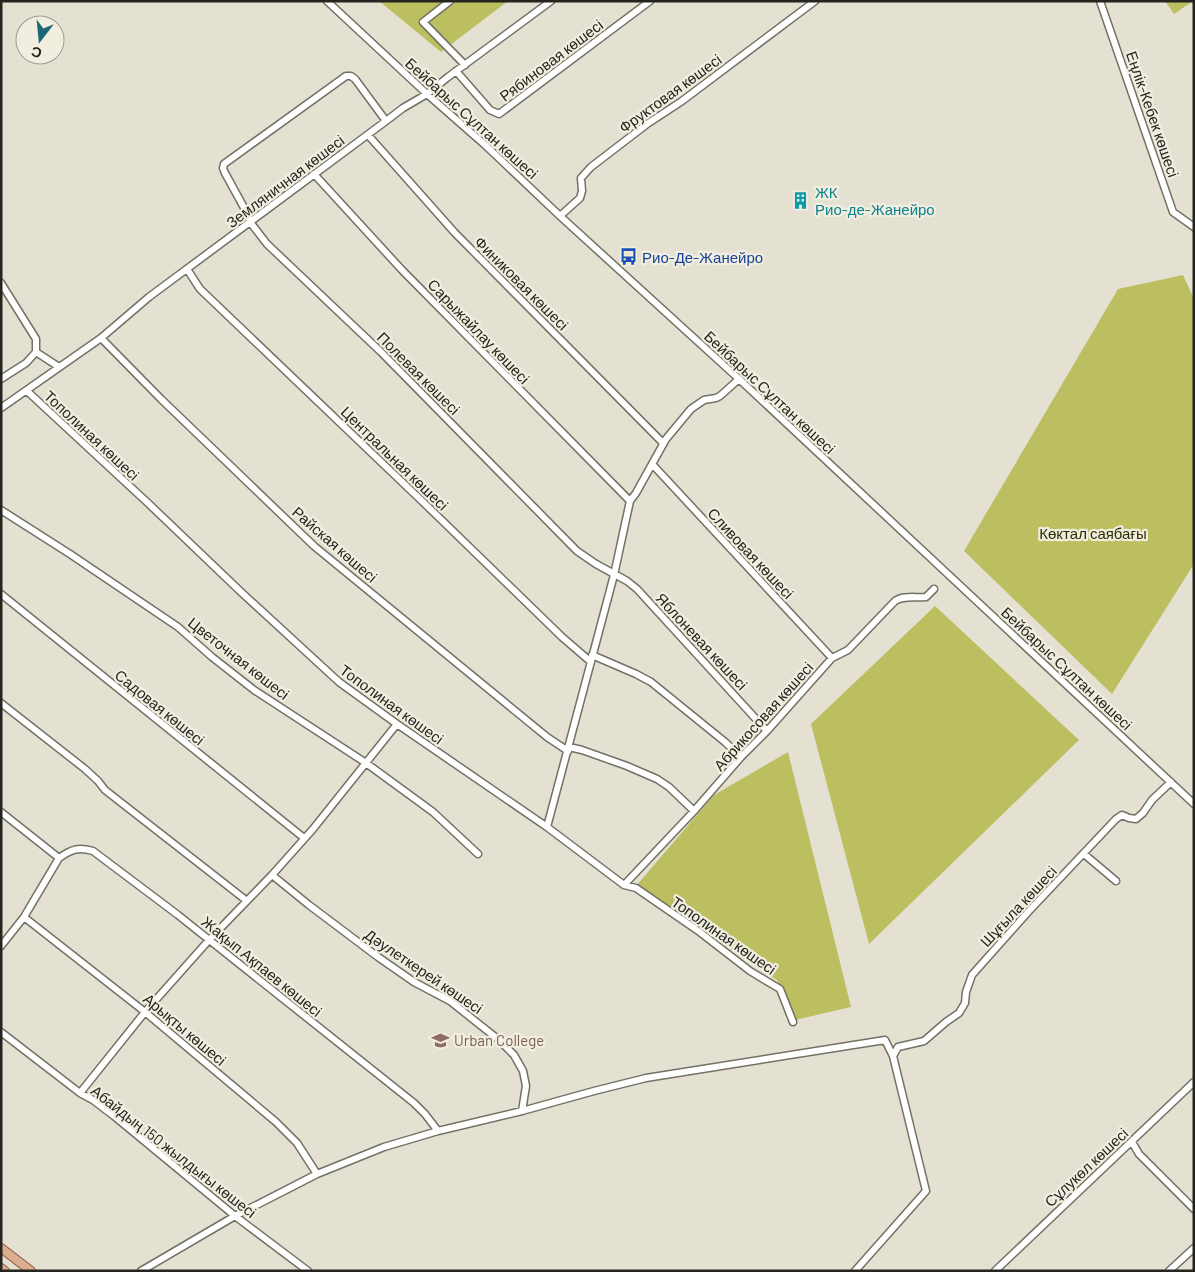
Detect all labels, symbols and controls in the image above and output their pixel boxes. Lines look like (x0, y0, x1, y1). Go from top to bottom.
north arrow (15, 15, 65, 65)
street label: Рябиновая көшесі (496, 15, 606, 105)
text: С (29, 43, 43, 63)
street label: Еңлік-Кебек көшесі (1123, 49, 1183, 179)
street label: Фруктовая көшесі (615, 50, 725, 136)
street label: Бейбарыс Сұлтан көшесі (402, 54, 542, 182)
street label: Земляничная көшесі (223, 131, 347, 231)
place label: ЖК Рио-де-Жанейро (815, 183, 935, 218)
building icon: ЖК Рио-де-Жанейро (791, 191, 811, 211)
street label: Финиковая көшесі (471, 232, 573, 334)
bus stop icon: Рио-Де-Жанейро (618, 247, 638, 267)
place label: Рио-Де-Жанейро (642, 248, 763, 266)
street label: Сарыжайлау көшесі (424, 275, 534, 387)
street label: Бейбарыс Сұлтан көшесі (701, 327, 839, 457)
street label: Полевая көшесі (374, 328, 464, 418)
street label: Тополиная көшесі (41, 386, 143, 484)
street label: Центральная көшесі (338, 402, 452, 514)
street label: Райская көшесі (289, 502, 381, 586)
street label: Сливовая көшесі (704, 504, 798, 602)
park label: Көктал саябағы (1039, 524, 1147, 542)
street label: Яблоневая көшесі (652, 589, 752, 693)
street label: Бейбарыс Сұлтан көшесі (998, 603, 1136, 733)
street label: Цветочная көшесі (185, 613, 293, 703)
street label: Абрикосовая көшесі (710, 658, 816, 774)
street label: Тополиная көшесі (337, 660, 447, 748)
street label: Садовая көшесі (112, 665, 208, 749)
street label: Шұғыла көшесі (976, 862, 1060, 950)
street label: Тополиная көшесі (668, 892, 780, 978)
street label: Жақып Ақпаев көшесі (198, 912, 326, 1020)
street label: Дәулеткерей көшесі (362, 925, 486, 1017)
street label: Арықты көшесі (140, 989, 230, 1069)
school or university icon: Urban College (430, 1030, 450, 1050)
place label: Urban College (454, 1031, 544, 1049)
street label: Абайдың 150 жылдығы көшесі (88, 1081, 260, 1221)
street label: Сұлукөл көшесі (1041, 1124, 1131, 1210)

